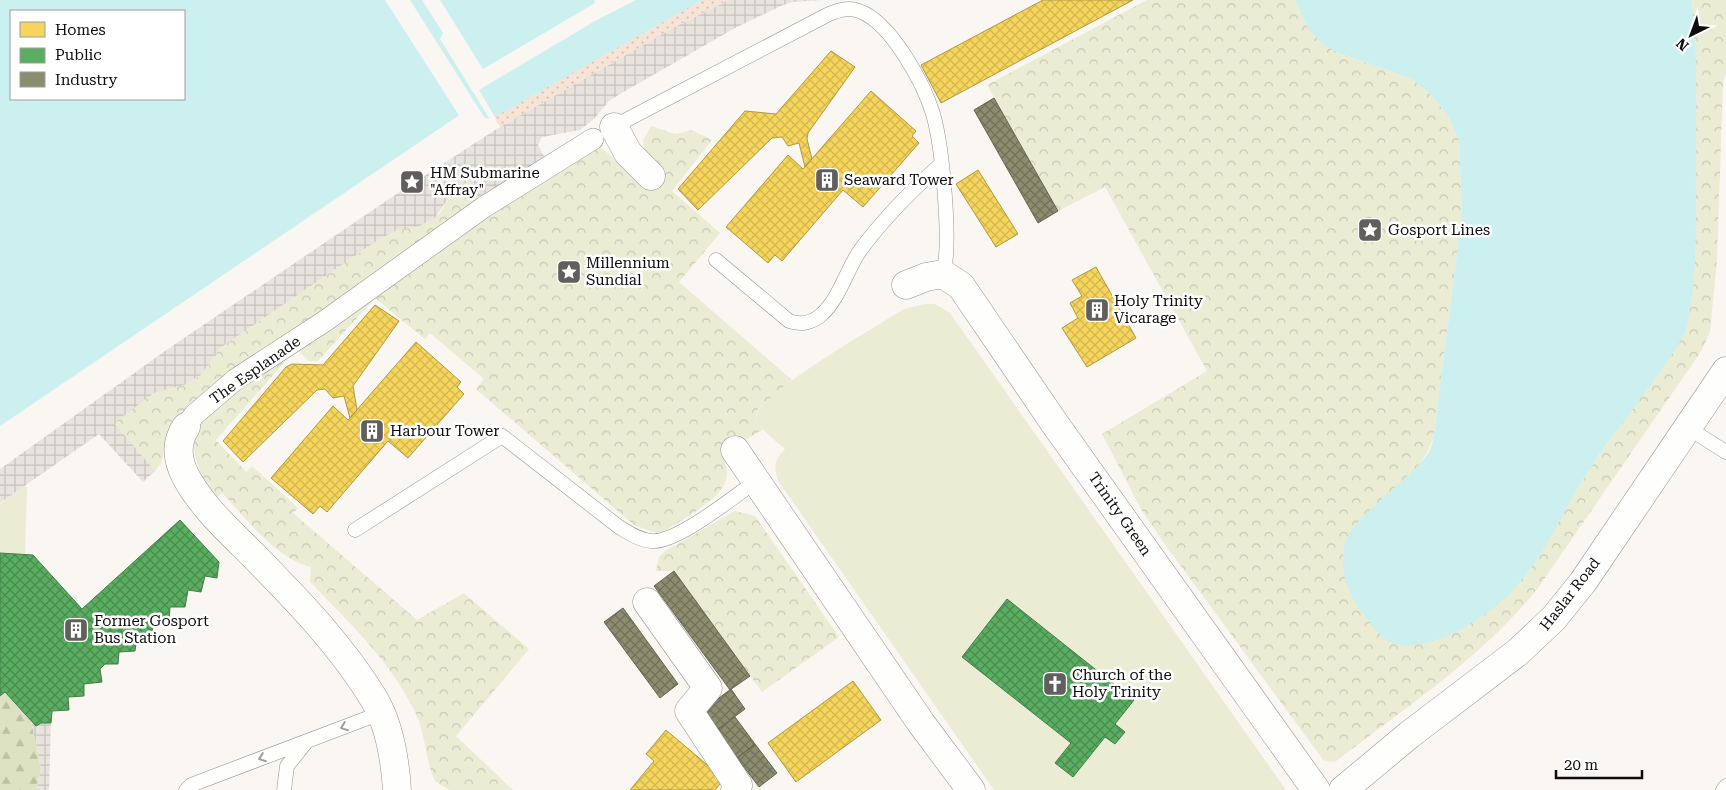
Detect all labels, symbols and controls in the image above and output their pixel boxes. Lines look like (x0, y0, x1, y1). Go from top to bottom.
legend (10, 10, 185, 100)
north arrow (1666, 10, 1716, 60)
text: Homes (55, 21, 106, 39)
text: N (1673, 35, 1692, 54)
text: Public (55, 46, 102, 64)
text: Industry (55, 71, 117, 89)
place label: HM Submarine "Affray" (430, 164, 540, 199)
building icon: Seaward Tower (814, 167, 840, 193)
place icon: HM Submarine "Affray" (399, 169, 425, 195)
place label: Seaward Tower (844, 171, 954, 189)
place icon: Gosport Lines (1357, 217, 1383, 243)
place label: Gosport Lines (1388, 221, 1490, 239)
place label: Millennium Sundial (586, 254, 670, 289)
place icon: Millennium Sundial (556, 259, 582, 285)
place label: Holy Trinity Vicarage (1114, 292, 1203, 327)
building icon: Holy Trinity Vicarage (1084, 297, 1110, 323)
street label: The Esplanade (206, 332, 304, 408)
building icon: Harbour Tower (359, 418, 385, 444)
place label: Harbour Tower (390, 422, 499, 440)
street label: Trinity Green (1085, 469, 1156, 559)
street label: Haslar Road (1536, 554, 1604, 634)
place label: Former Gosport Bus Station (94, 612, 209, 647)
building icon: Former Gosport Bus Station (63, 617, 89, 643)
place label: Church of the Holy Trinity (1072, 666, 1172, 701)
church icon: Church of the Holy Trinity (1042, 671, 1068, 697)
one-way arrow (340, 721, 349, 731)
scale bar (1556, 748, 1642, 780)
one-way arrow (258, 752, 266, 762)
text: 20 m (1564, 756, 1599, 774)

